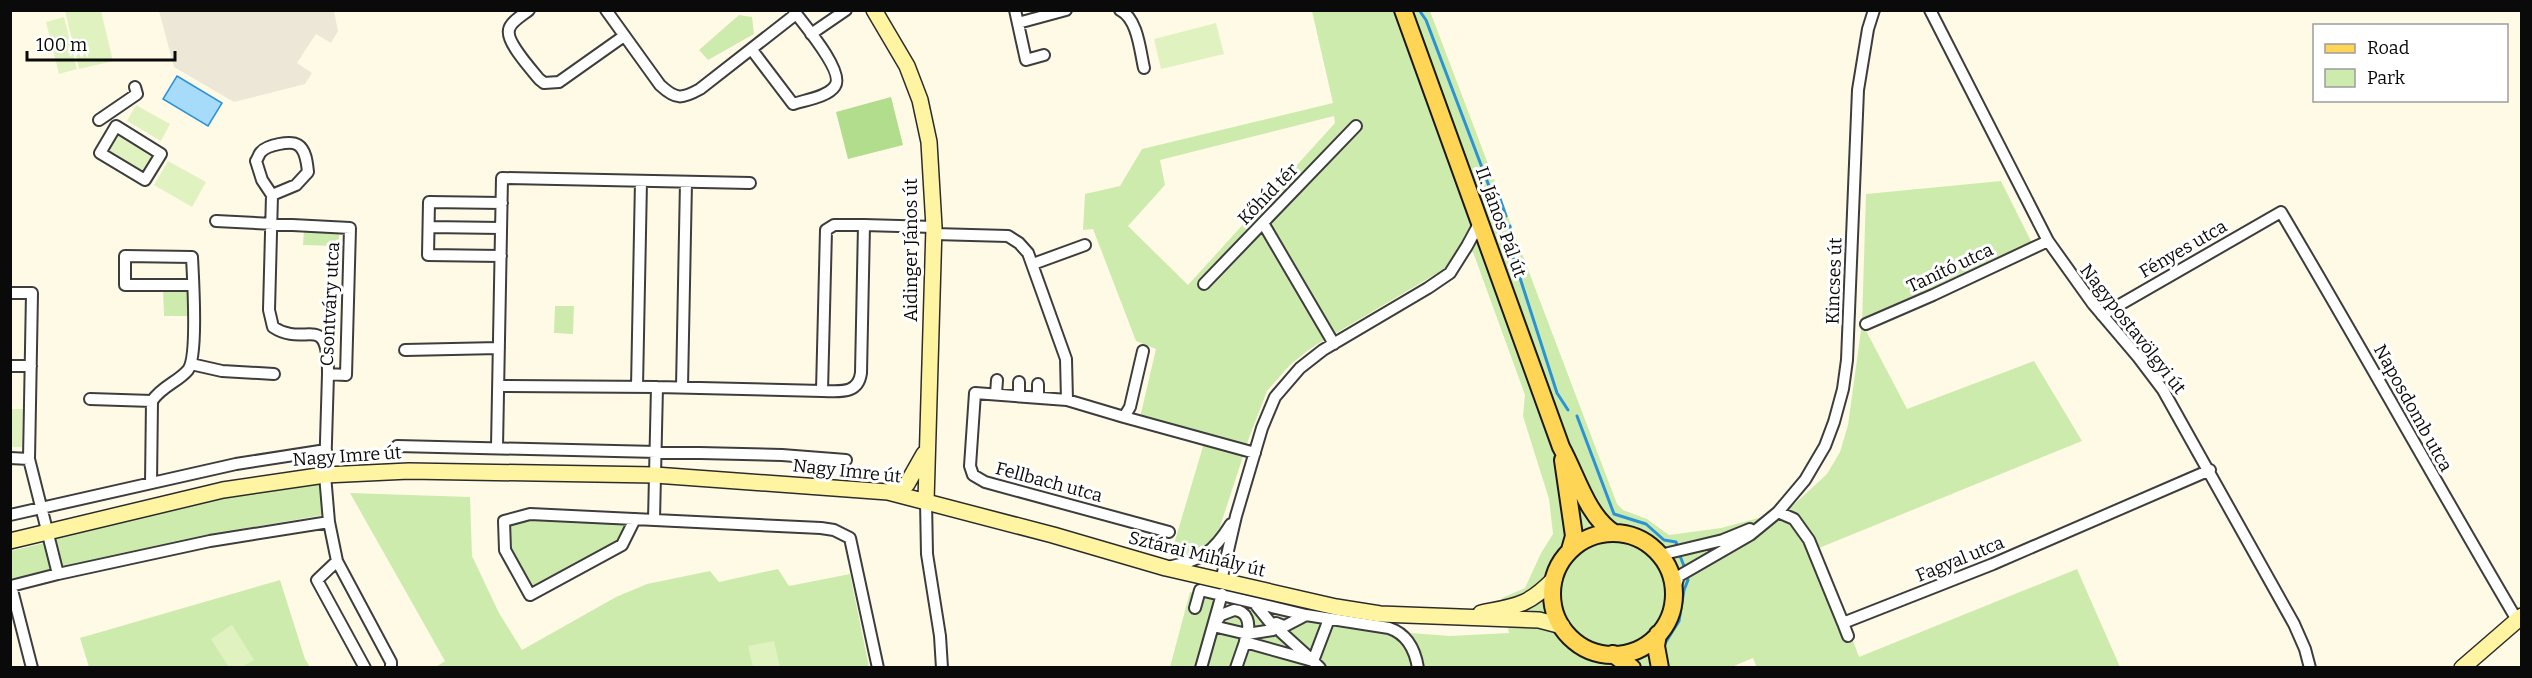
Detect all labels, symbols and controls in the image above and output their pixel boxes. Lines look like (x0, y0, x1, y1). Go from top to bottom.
scale bar (27, 24, 176, 62)
legend (2313, 24, 2508, 102)
text: 100 m (36, 34, 87, 56)
text: Road (2367, 37, 2410, 59)
text: Park (2367, 67, 2406, 89)
street label: Kőhíd tér (1233, 159, 1303, 229)
street label: II. János Pál út (1471, 164, 1531, 281)
street label: Aidinger János út (900, 178, 922, 322)
street label: Fényes utca (2135, 215, 2231, 283)
street label: Kincses út (1821, 237, 1847, 325)
street label: Tanító utca (1903, 238, 1997, 298)
street label: Csontváry utca (316, 241, 344, 367)
street label: Nagypostavölgyi út (2075, 260, 2191, 399)
street label: Naposdomb utca (2369, 341, 2457, 476)
street label: Nagy Imre út (292, 441, 403, 471)
street label: Nagy Imre út (792, 454, 903, 488)
street label: Fellbach utca (993, 457, 1105, 507)
street label: Sztárai Mihály út (1126, 526, 1268, 582)
street label: Fagyal utca (1913, 531, 2008, 587)

